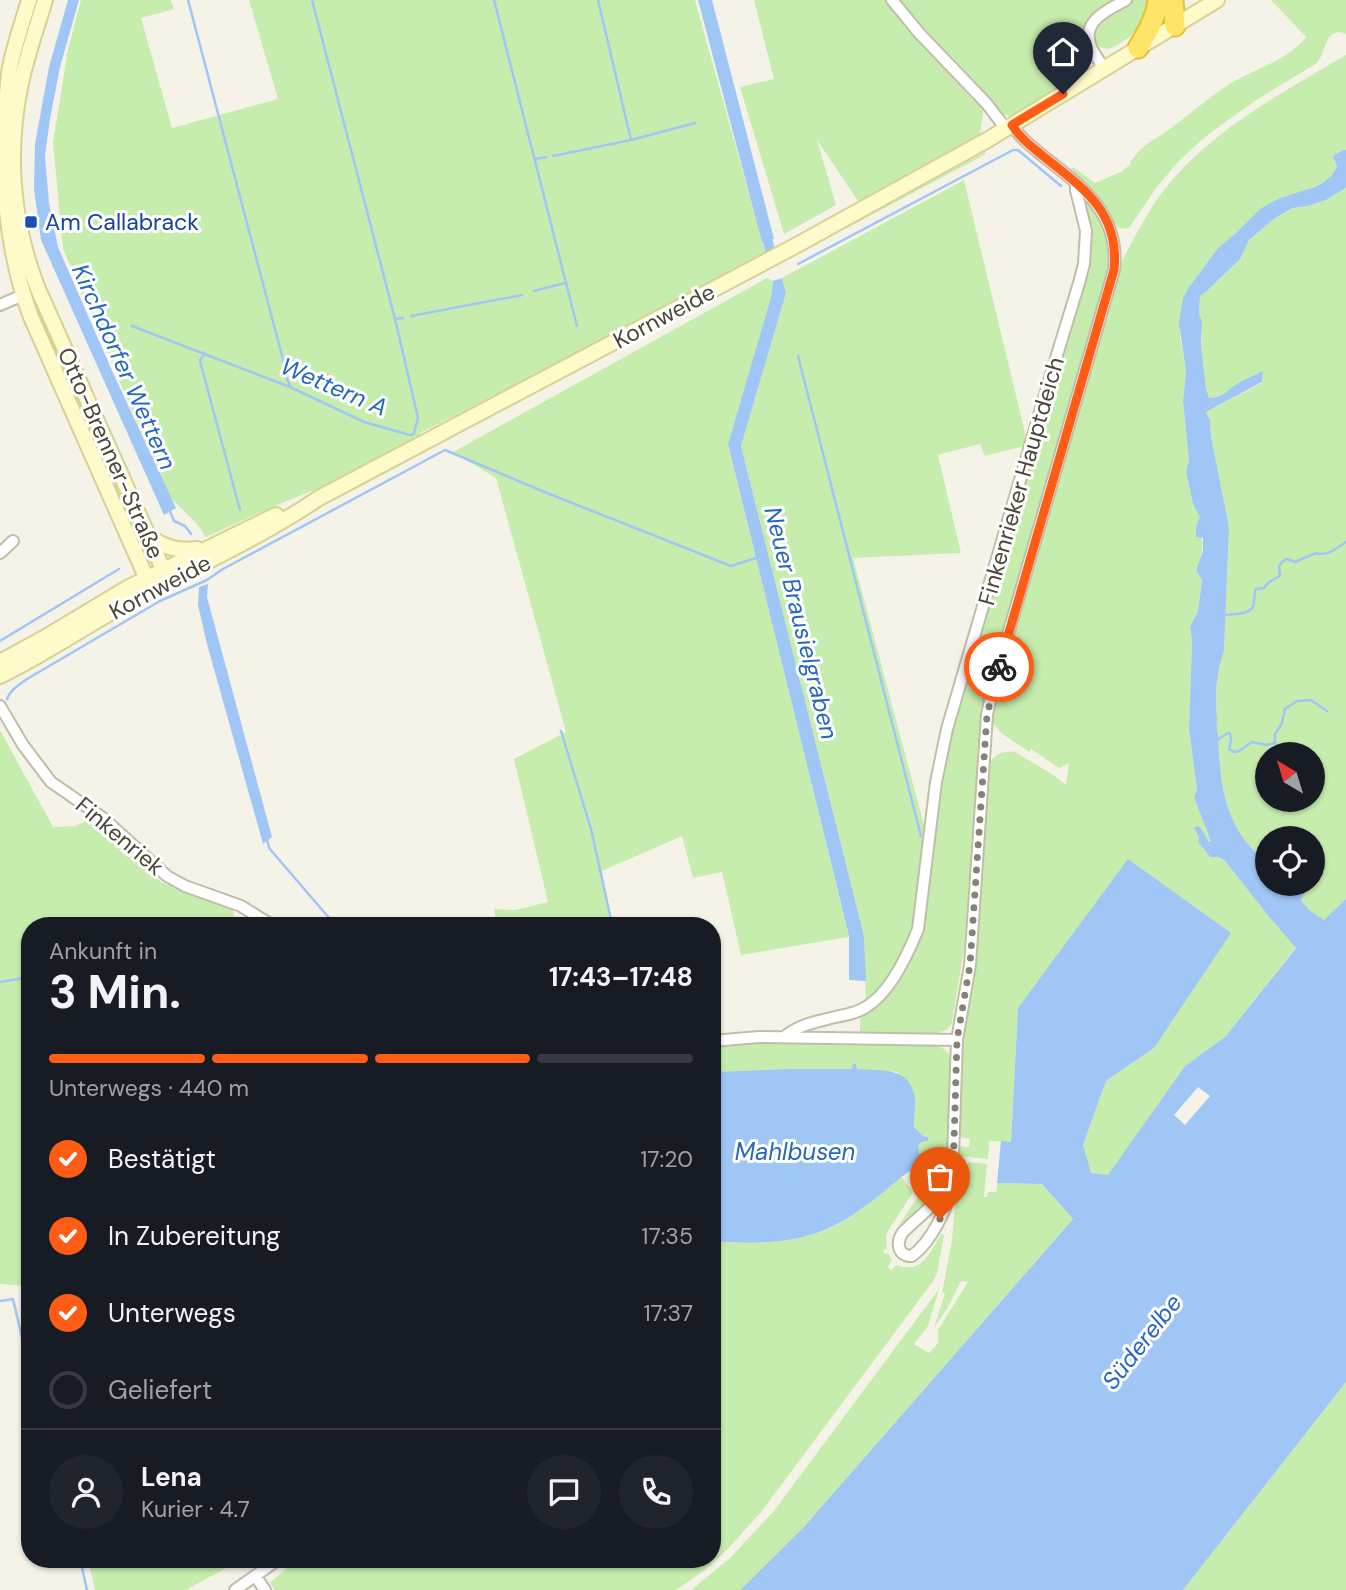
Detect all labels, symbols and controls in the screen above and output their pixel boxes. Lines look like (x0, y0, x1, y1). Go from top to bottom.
pin (1033, 22, 1093, 94)
icon: home (1044, 33, 1082, 71)
place label: Am Callabrack (45, 207, 199, 237)
marker: Am Callabrack (23, 214, 39, 230)
water label: Kirchdorfer Wettern (65, 259, 184, 474)
street label: Kornweide (608, 277, 720, 355)
street label: Otto-Brenner-Straße (51, 343, 171, 563)
water label: Wettern A (276, 350, 392, 423)
street label: Finkenrieker Hauptdeich (971, 353, 1071, 609)
water label: Neuer Brausielgraben (758, 503, 845, 742)
street label: Kornweide (104, 548, 216, 626)
courier (964, 632, 1034, 702)
icon: bike (980, 648, 1018, 686)
north arrow (1255, 742, 1325, 812)
map controls (1255, 742, 1325, 896)
street label: Finkenriek (69, 790, 171, 882)
button: locate (1255, 826, 1325, 896)
text: Ankunft in (49, 936, 157, 966)
text: 17:43–17:48 (549, 960, 693, 994)
text: 3 Min. (49, 962, 181, 1022)
text: Unterwegs · 440 m (49, 1073, 249, 1103)
water label: Mahlbusen (735, 1136, 855, 1167)
icon: check (49, 1140, 87, 1178)
text: Bestätigt (108, 1142, 216, 1176)
text: 17:20 (640, 1144, 693, 1174)
pin (910, 1147, 970, 1219)
icon: bag (921, 1158, 959, 1196)
icon: check (49, 1217, 87, 1255)
text: In Zubereitung (108, 1219, 281, 1253)
text: 17:35 (641, 1221, 693, 1251)
water label: Süderelbe (1095, 1288, 1188, 1396)
icon: check (49, 1294, 87, 1332)
text: Unterwegs (108, 1296, 236, 1330)
text: 17:37 (643, 1298, 693, 1328)
text: Geliefert (108, 1373, 212, 1407)
button: person (49, 1455, 123, 1529)
button: chat (527, 1455, 601, 1529)
button: phone (619, 1455, 693, 1529)
text: Lena (141, 1460, 202, 1494)
text: Kurier · 4.7 (141, 1494, 250, 1524)

